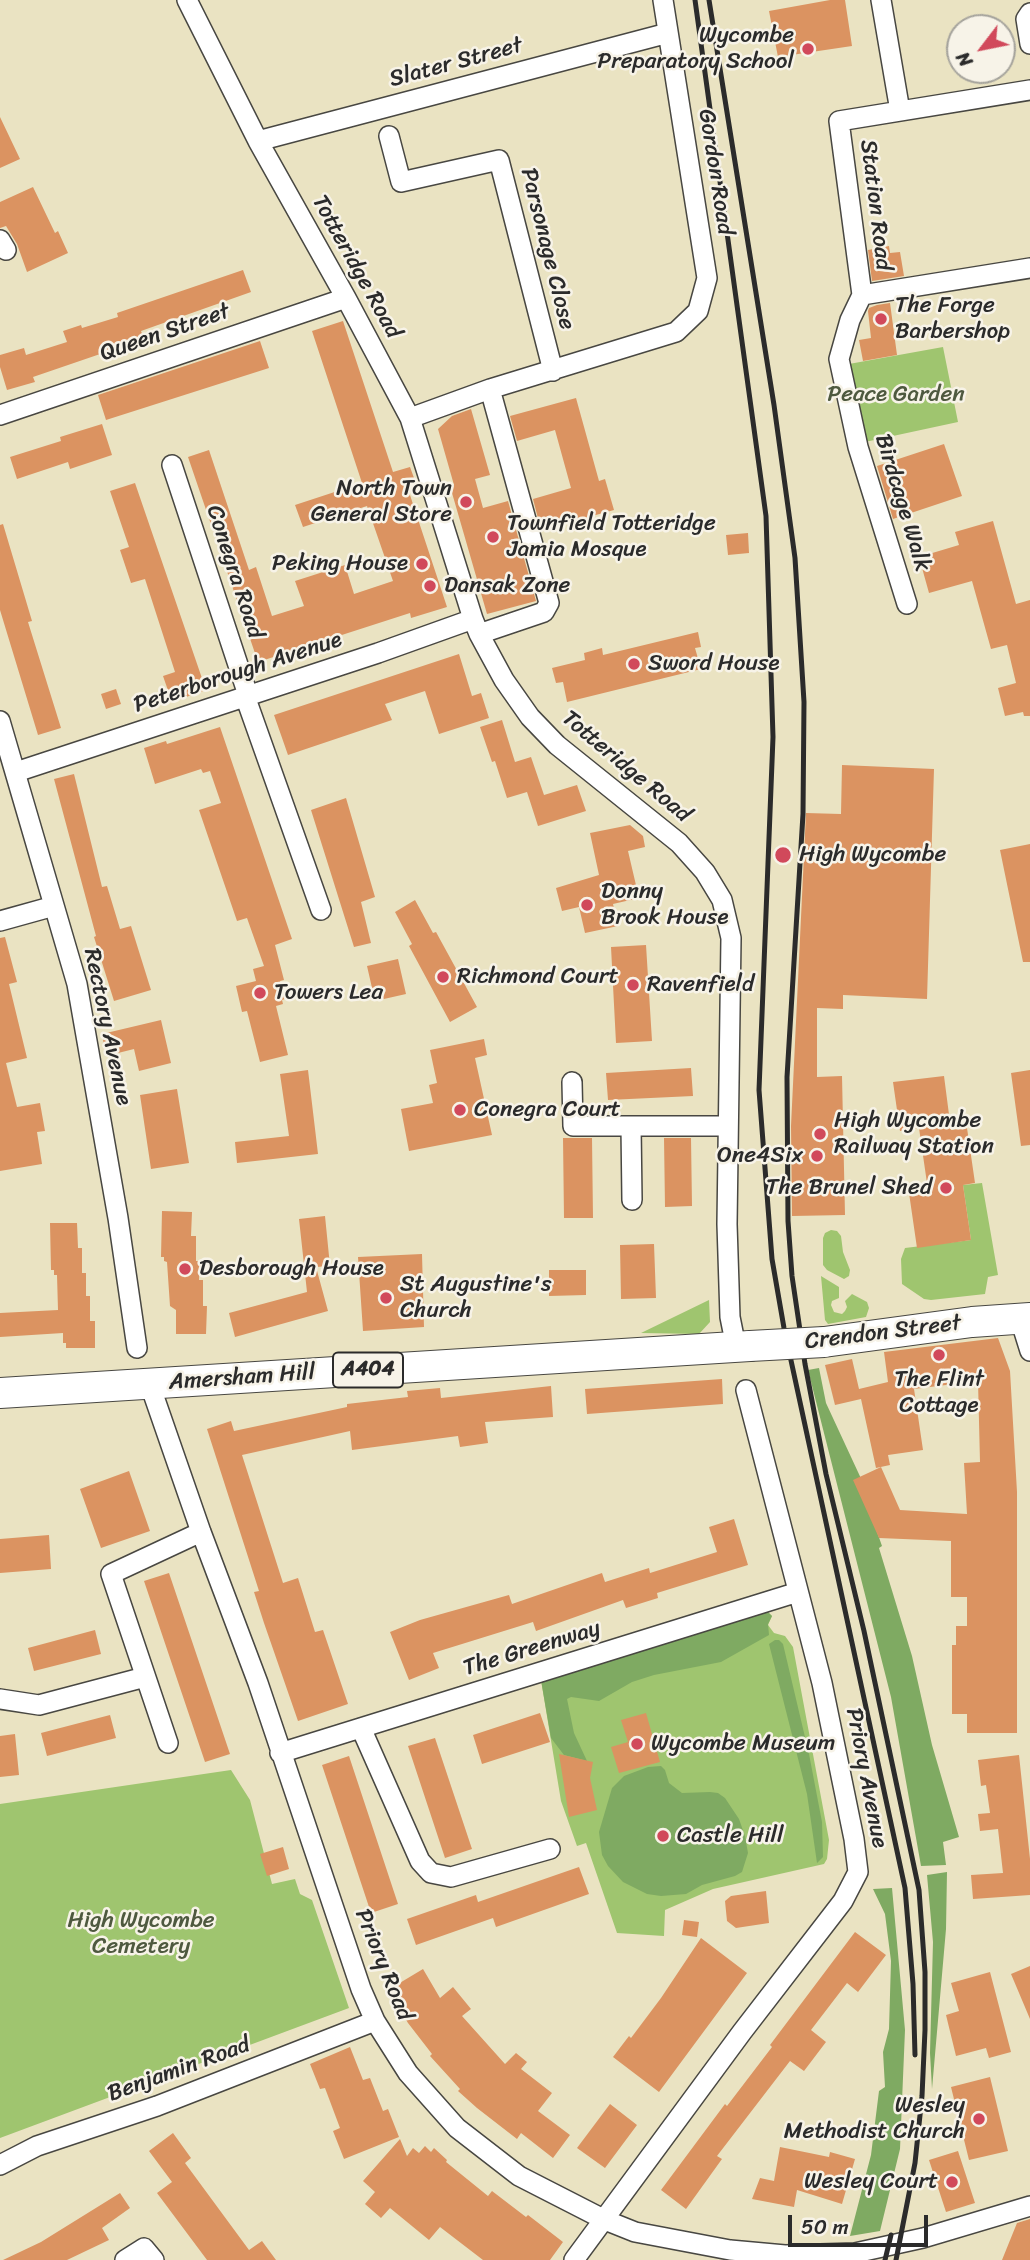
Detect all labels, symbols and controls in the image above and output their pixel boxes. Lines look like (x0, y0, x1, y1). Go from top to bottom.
north arrow (946, 14, 1016, 84)
place label: Wycombe Preparatory School (597, 22, 794, 76)
street label: Slater Street (386, 32, 526, 94)
marker: Wycombe Preparatory School (800, 41, 816, 57)
text: N (947, 45, 982, 74)
street label: Gordon Road (691, 107, 739, 237)
street label: Station Road (853, 138, 897, 272)
street label: Parsonage Close (514, 165, 580, 333)
street label: Totteridge Road (305, 190, 407, 344)
place label: The Forge Barbershop (895, 292, 1010, 346)
street label: Queen Street (97, 298, 233, 368)
marker: The Forge Barbershop (873, 311, 889, 327)
park label: Peace Garden (827, 381, 965, 409)
street label: Birdcage Walk (868, 431, 936, 575)
place label: North Town General Store (311, 475, 452, 529)
marker: North Town General Store (458, 494, 474, 510)
street label: Conegra Road (200, 502, 268, 642)
place label: Townfield Totteridge Jamia Mosque (507, 510, 716, 564)
marker: Townfield Totteridge Jamia Mosque (485, 529, 501, 545)
place label: Peking House (272, 550, 408, 578)
marker: Peking House (414, 556, 430, 572)
place label: Dansak Zone (444, 572, 570, 600)
marker: Dansak Zone (422, 578, 438, 594)
street label: Peterborough Avenue (130, 626, 346, 720)
place label: Sword House (648, 650, 780, 678)
marker: Sword House (626, 656, 642, 672)
street label: Totteridge Road (556, 705, 696, 829)
place label: High Wycombe (799, 841, 946, 869)
marker: High Wycombe (773, 845, 793, 865)
place label: Donny Brook House (601, 878, 728, 932)
marker: Donny Brook House (579, 897, 595, 913)
street label: Rectory Avenue (77, 946, 137, 1108)
place label: Richmond Court (457, 963, 619, 991)
marker: Richmond Court (435, 969, 451, 985)
place label: Ravenfield (647, 971, 754, 999)
marker: Ravenfield (625, 977, 641, 993)
place label: Towers Lea (274, 979, 383, 1007)
marker: Towers Lea (252, 985, 268, 1001)
place label: Conegra Court (474, 1096, 621, 1124)
marker: Conegra Court (452, 1102, 468, 1118)
place label: High Wycombe Railway Station (834, 1107, 994, 1161)
marker: High Wycombe Railway Station (812, 1126, 828, 1142)
place label: One4Six (717, 1142, 803, 1170)
marker: One4Six (809, 1148, 825, 1164)
place label: The Brunel Shed (766, 1174, 932, 1202)
marker: The Brunel Shed (938, 1180, 954, 1196)
place label: Desborough House (199, 1255, 384, 1283)
marker: Desborough House (177, 1261, 193, 1277)
place label: St Augustine's Church (400, 1271, 551, 1325)
marker: St Augustine's Church (378, 1290, 394, 1306)
street label: Crendon Street (803, 1310, 963, 1356)
marker: The Flint Cottage (931, 1347, 947, 1363)
road number: A404 (333, 1352, 403, 1388)
street label: Amersham Hill (168, 1359, 316, 1397)
place label: The Flint Cottage (894, 1366, 984, 1420)
street label: The Greenway (460, 1615, 604, 1683)
street label: Priory Avenue (839, 1706, 893, 1850)
place label: Wycombe Museum (651, 1730, 835, 1758)
marker: Wycombe Museum (629, 1736, 645, 1752)
place label: Castle Hill (677, 1822, 784, 1850)
marker: Castle Hill (655, 1828, 671, 1844)
street label: Priory Road (348, 1905, 418, 2025)
park label: High Wycombe Cemetery (67, 1907, 215, 1961)
street label: Benjamin Road (104, 2031, 254, 2109)
place label: Wesley Methodist Church (784, 2092, 965, 2146)
marker: Wesley Methodist Church (971, 2111, 987, 2127)
place label: Wesley Court (804, 2168, 938, 2196)
marker: Wesley Court (944, 2174, 960, 2190)
scale bar (792, 2200, 932, 2244)
text: 50 m (801, 2208, 849, 2246)

